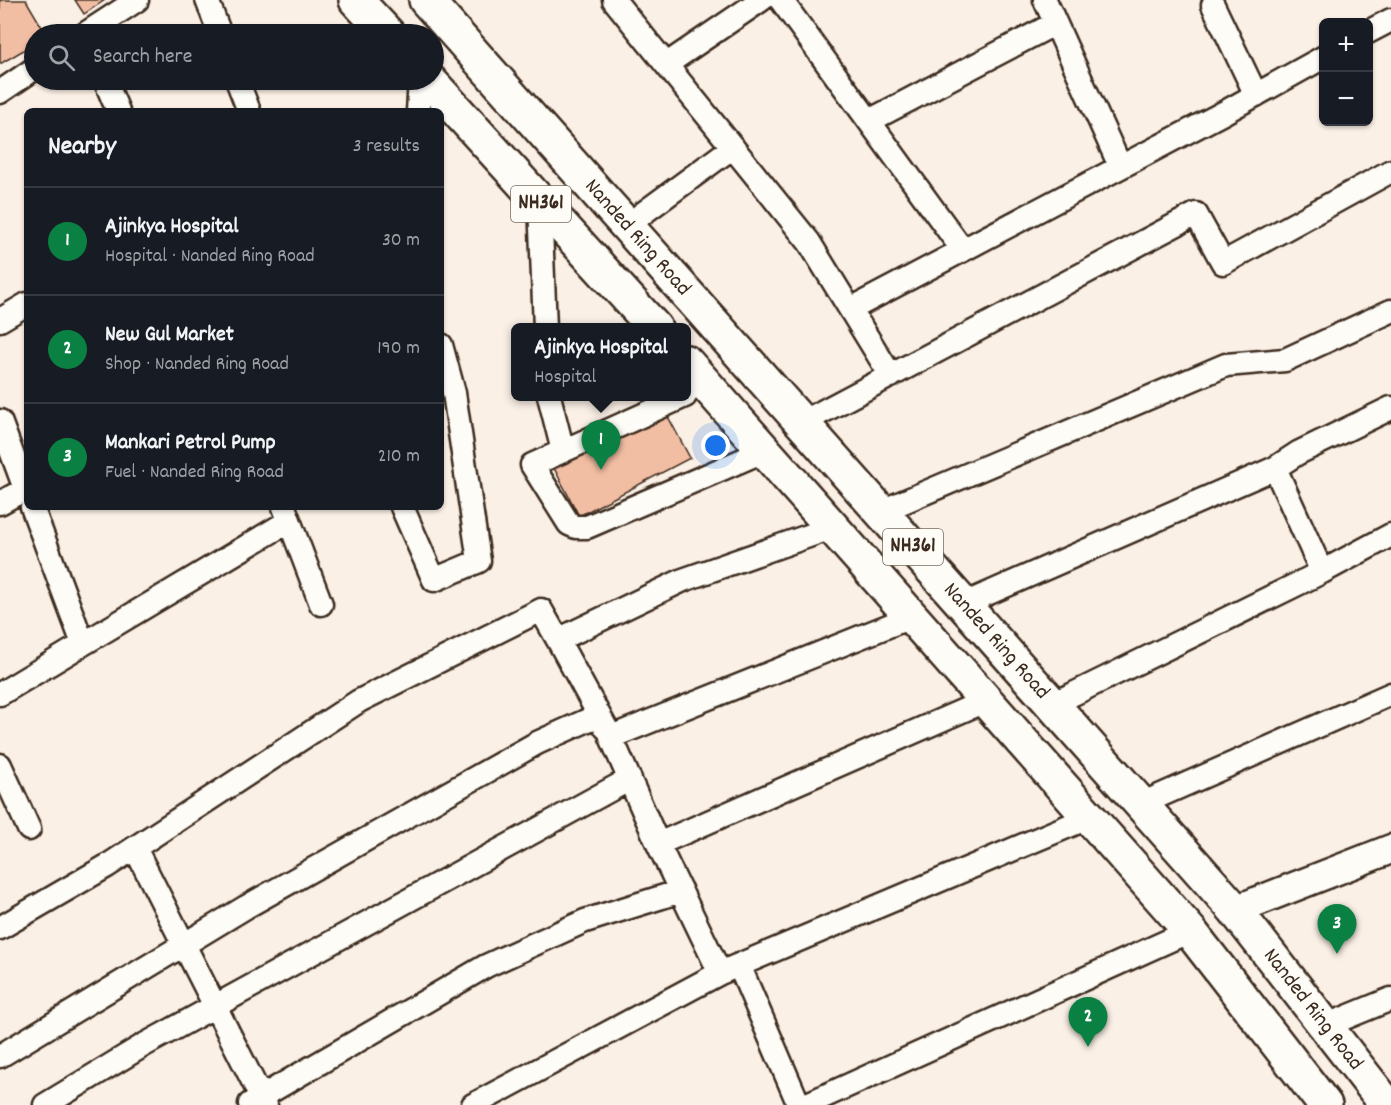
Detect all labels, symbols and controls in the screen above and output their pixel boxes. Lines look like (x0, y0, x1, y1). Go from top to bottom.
map controls (1319, 18, 1373, 126)
button: + (1319, 18, 1373, 72)
search box (24, 24, 444, 90)
icon: search (45, 41, 78, 74)
text: Search here (93, 42, 192, 73)
button: − (1319, 72, 1373, 126)
text: Nearby (48, 129, 116, 166)
text: 3 results (353, 133, 420, 161)
street label: Nanded Ring Road (577, 172, 698, 303)
road number: NH361 (511, 186, 571, 222)
text: Ajinkya Hospital (105, 212, 238, 243)
text: 1 (65, 227, 70, 255)
text: 30 m (382, 227, 420, 255)
text: Hospital · Nanded Ring Road (105, 243, 315, 271)
text: New Gul Market (105, 320, 234, 351)
popup (511, 323, 691, 401)
text: Ajinkya Hospital (534, 333, 668, 364)
text: 2 (63, 335, 72, 363)
text: 190 m (377, 335, 420, 363)
text: Shop · Nanded Ring Road (105, 351, 289, 379)
text: Hospital (534, 364, 596, 392)
pin: 1 (582, 420, 620, 470)
text: Mankari Petrol Pump (105, 428, 276, 459)
your location (701, 431, 730, 460)
text: 3 (63, 443, 72, 471)
text: 210 m (378, 443, 420, 471)
text: Fuel · Nanded Ring Road (105, 459, 284, 487)
road number: NH361 (883, 529, 943, 565)
street label: Nanded Ring Road (935, 576, 1057, 707)
pin: 3 (1318, 904, 1356, 954)
street label: Nanded Ring Road (1255, 942, 1370, 1077)
pin: 2 (1068, 998, 1108, 1047)

